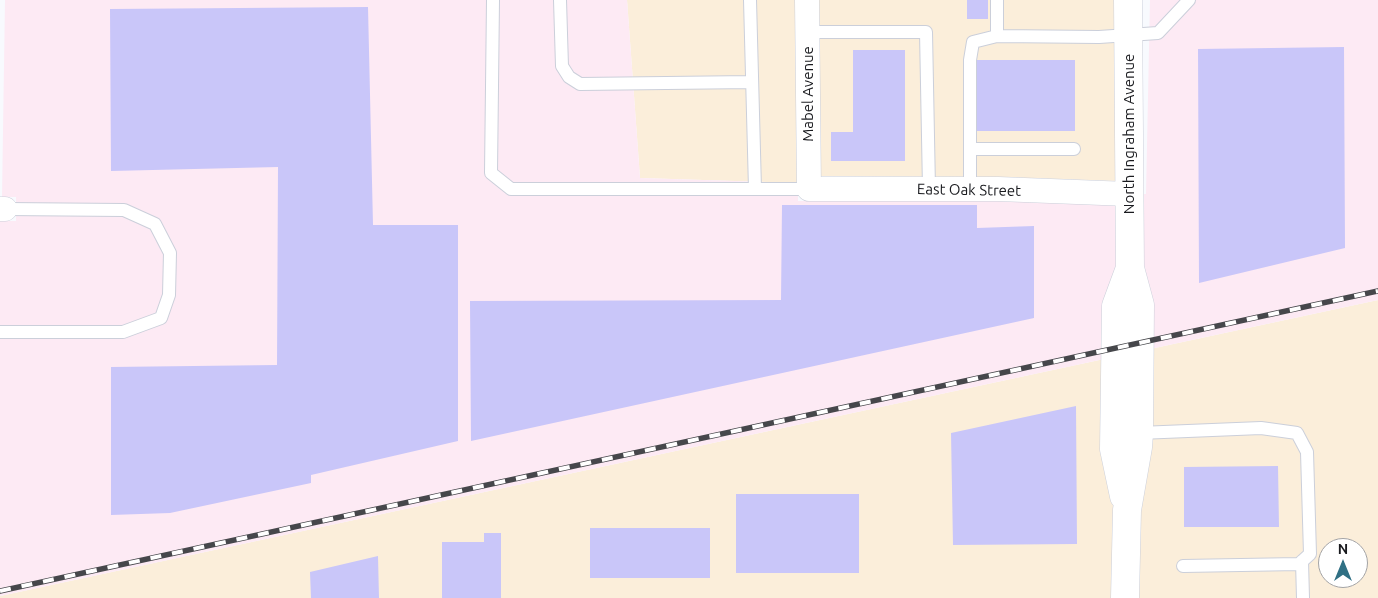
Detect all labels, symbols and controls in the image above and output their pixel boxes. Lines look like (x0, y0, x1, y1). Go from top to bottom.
street label: Mabel Avenue (799, 46, 817, 142)
street label: North Ingraham Avenue (1120, 54, 1138, 214)
street label: East Oak Street (917, 180, 1021, 200)
north arrow (1318, 538, 1368, 588)
text: N (1338, 541, 1348, 557)

